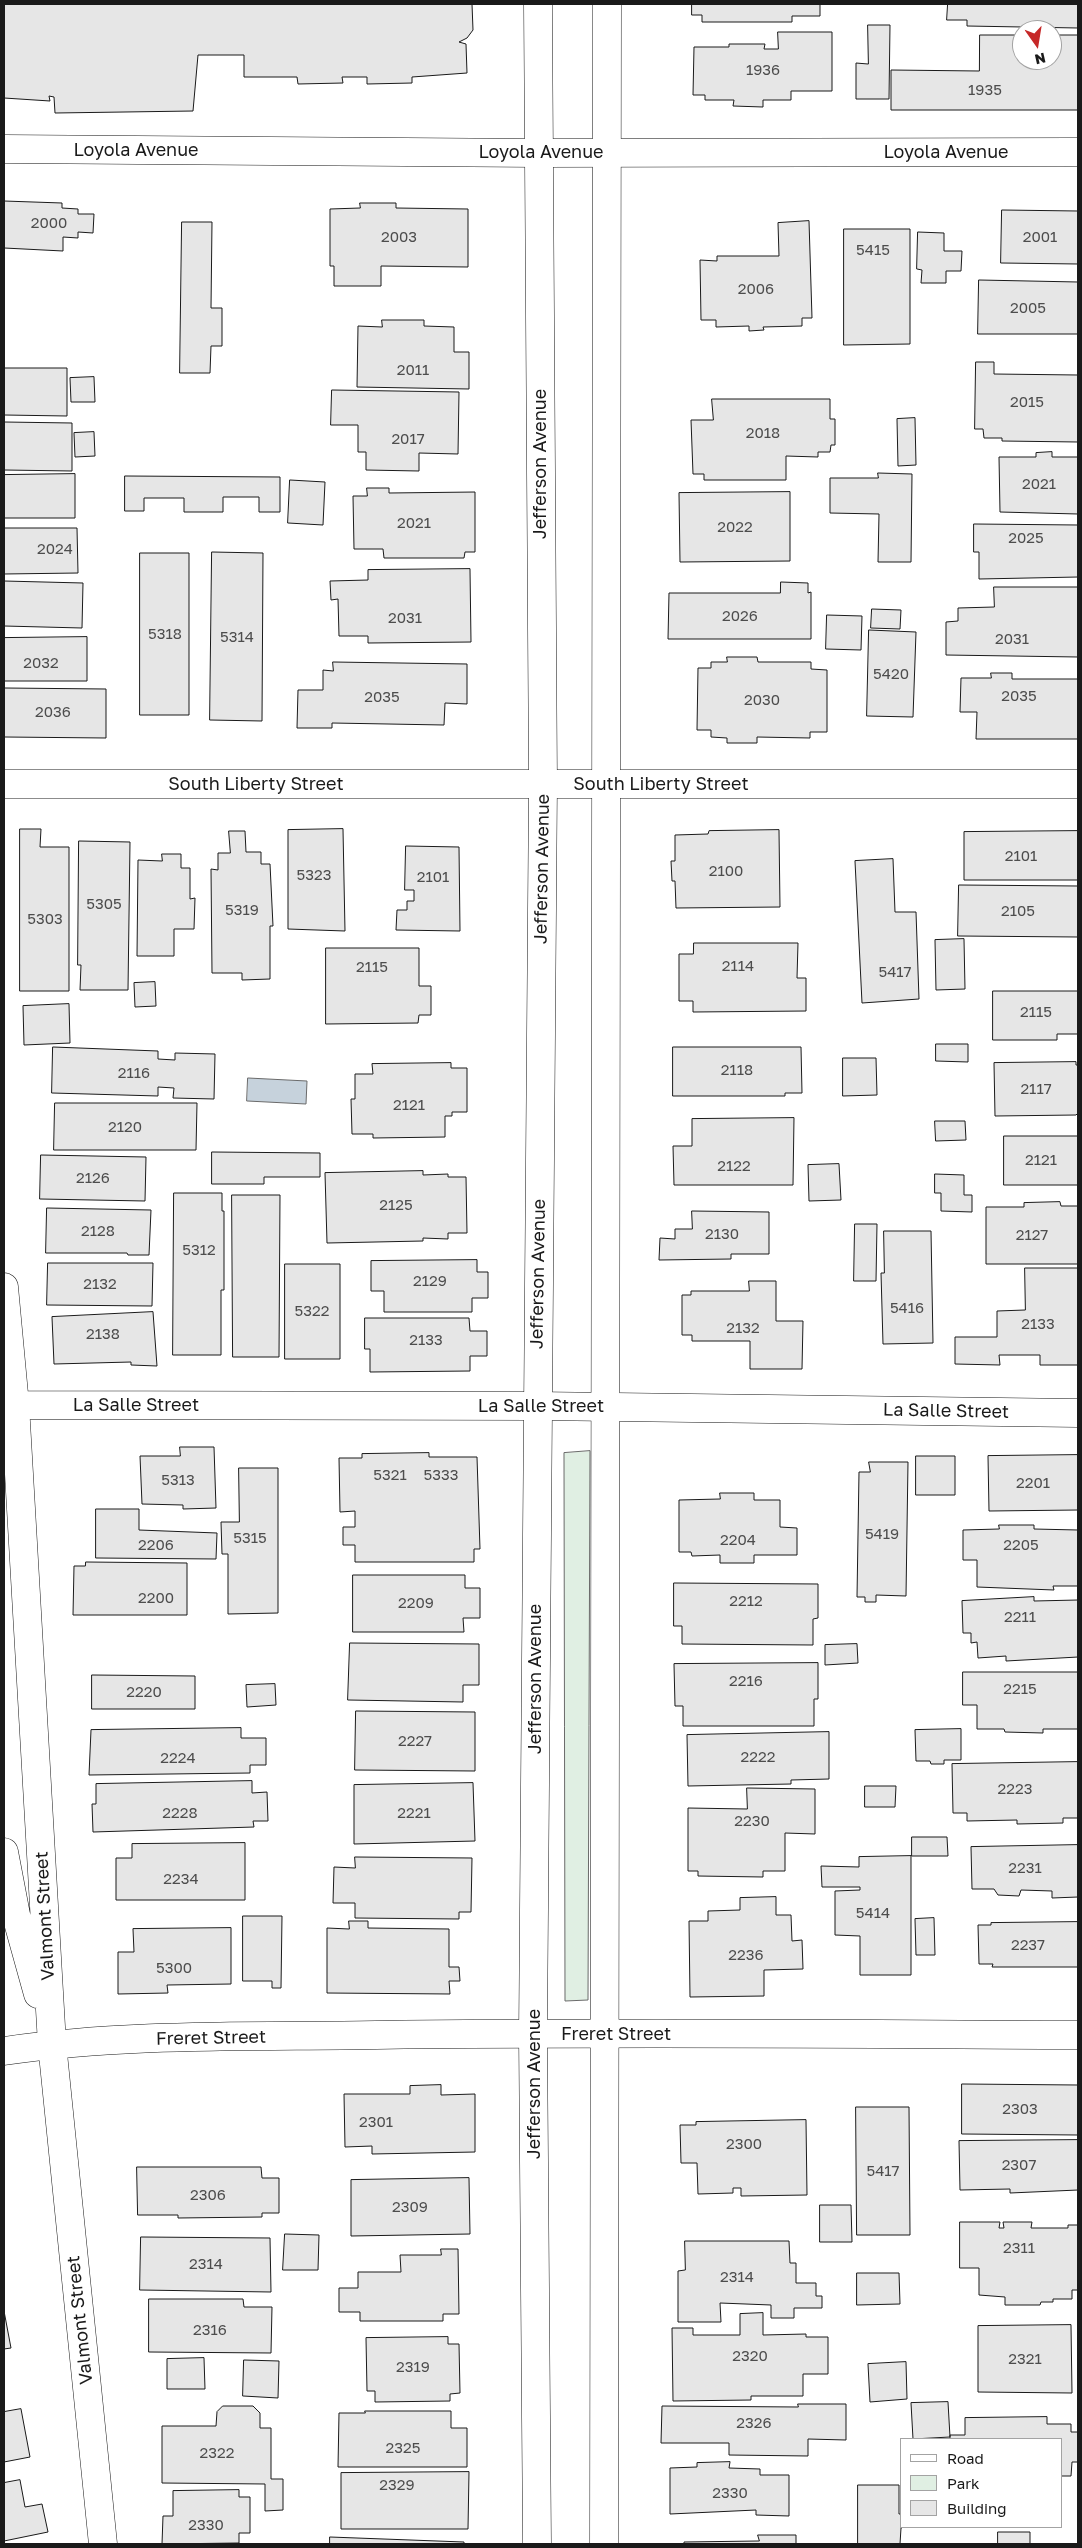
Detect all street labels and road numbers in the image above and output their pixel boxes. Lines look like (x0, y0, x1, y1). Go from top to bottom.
street label: Loyola Avenue (73, 139, 199, 161)
street label: Loyola Avenue (478, 141, 604, 163)
street label: Loyola Avenue (883, 141, 1009, 163)
street label: Jefferson Avenue (529, 389, 551, 539)
street label: South Liberty Street (168, 773, 344, 795)
street label: South Liberty Street (573, 773, 749, 795)
street label: Jefferson Avenue (530, 794, 554, 944)
street label: Jefferson Avenue (526, 1199, 550, 1349)
street label: La Salle Street (73, 1394, 199, 1416)
street label: La Salle Street (478, 1395, 604, 1417)
street label: La Salle Street (883, 1399, 1009, 1423)
street label: Jefferson Avenue (524, 1604, 546, 1754)
street label: Valmont Street (31, 1851, 59, 1981)
street label: Jefferson Avenue (523, 2009, 545, 2159)
street label: Freret Street (561, 2023, 671, 2045)
street label: Freret Street (156, 2026, 266, 2050)
street label: Valmont Street (62, 2254, 98, 2386)

